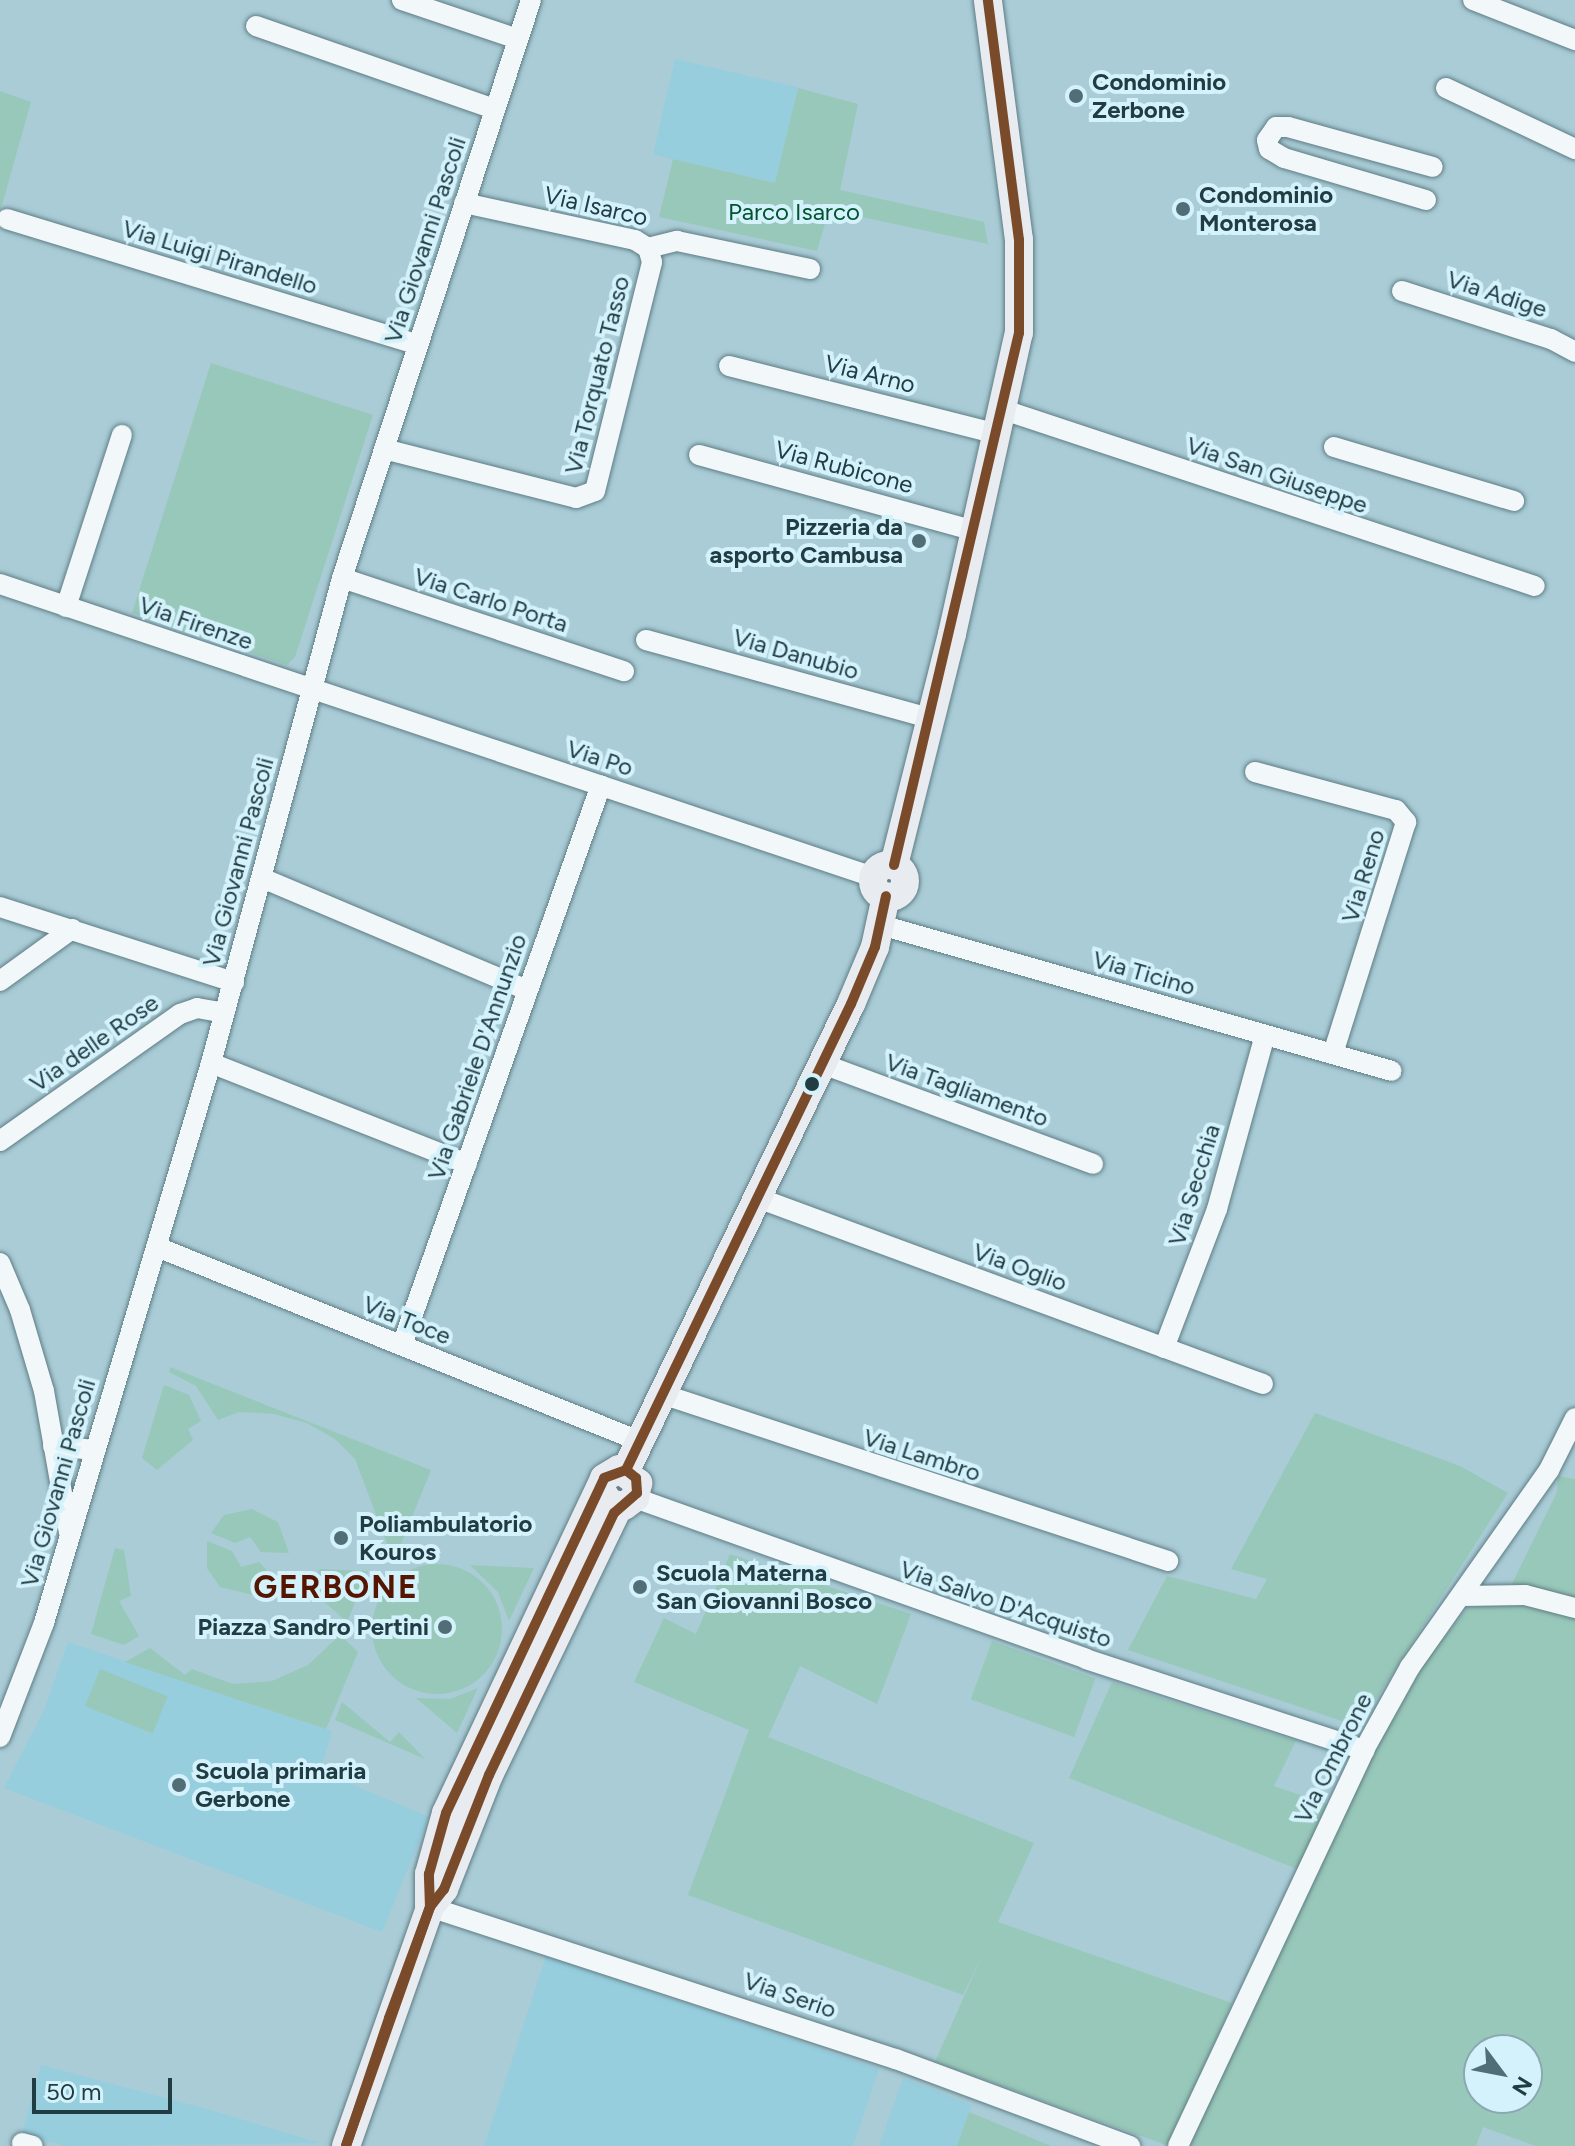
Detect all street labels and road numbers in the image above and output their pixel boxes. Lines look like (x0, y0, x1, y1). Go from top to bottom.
street label: Via Giovanni Pascoli (378, 133, 472, 347)
street label: Via Isarco (541, 180, 651, 232)
street label: Via Luigi Pirandello (119, 214, 321, 300)
street label: Via Adige (1443, 264, 1551, 324)
street label: Via Torquato Tasso (558, 273, 636, 477)
street label: Via Arno (822, 349, 918, 399)
street label: Via San Giuseppe (1183, 431, 1371, 519)
street label: Via Rubicone (772, 435, 916, 499)
street label: Via Carlo Porta (410, 562, 572, 638)
street label: Via Firenze (135, 590, 257, 656)
street label: Via Danubio (730, 622, 862, 686)
street label: Via Po (563, 734, 637, 782)
street label: Via Giovanni Pascoli (196, 754, 280, 970)
street label: Via Reno (1335, 826, 1391, 926)
street label: Via Gabriele D'Annunzio (421, 930, 533, 1184)
street label: Via Ticino (1090, 945, 1198, 1001)
street label: Via delle Rose (24, 988, 164, 1098)
street label: Via Tagliamento (882, 1047, 1052, 1133)
street label: Via Secchia (1162, 1121, 1226, 1249)
street label: Via Oglio (969, 1237, 1071, 1297)
street label: Via Toce (359, 1289, 455, 1351)
street label: Via Giovanni Pascoli (14, 1376, 102, 1590)
street label: Via Lambro (860, 1423, 984, 1487)
street label: Via Salvo D'Acquisto (896, 1554, 1116, 1654)
street label: Via Ombrone (1288, 1688, 1378, 1828)
street label: Via Serio (740, 1966, 840, 2024)

